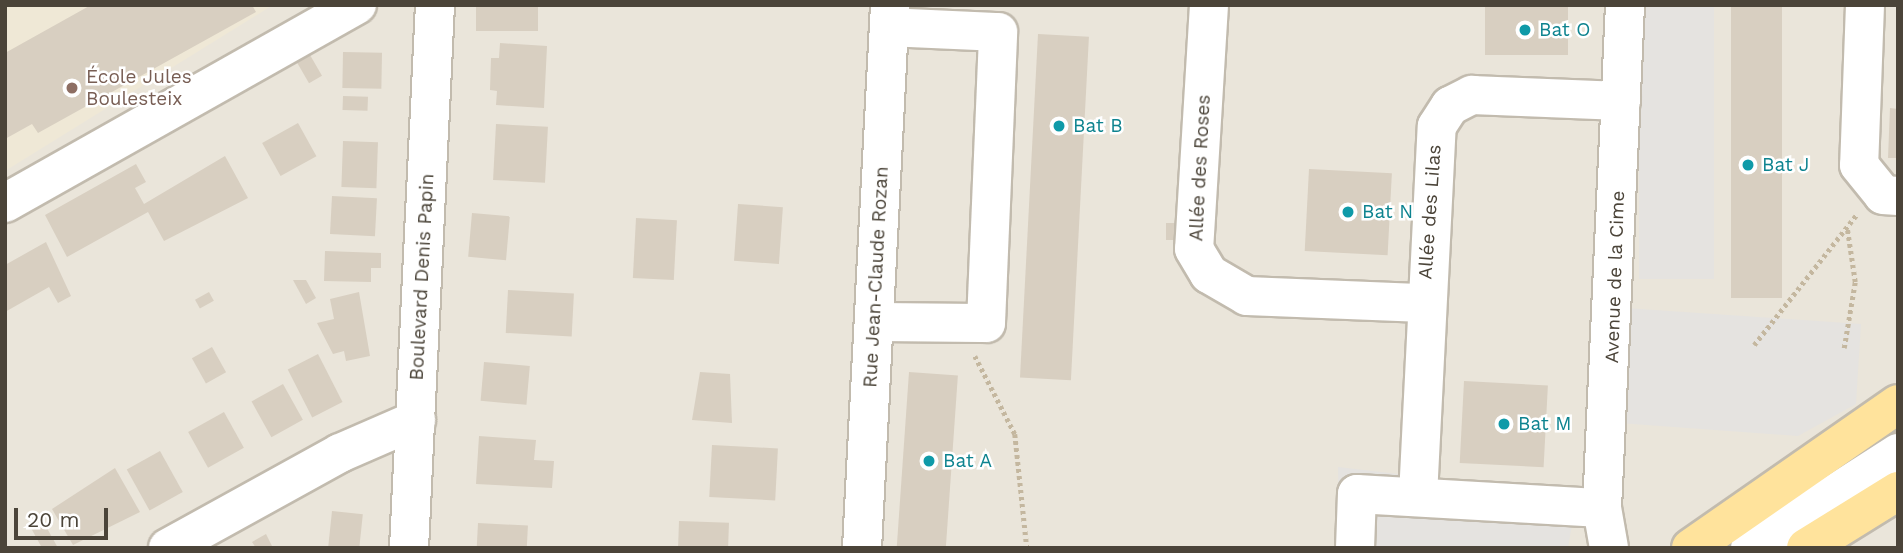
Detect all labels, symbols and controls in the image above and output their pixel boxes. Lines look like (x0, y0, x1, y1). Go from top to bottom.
place label: Bat O (1539, 19, 1590, 41)
marker: Bat O (1517, 22, 1533, 38)
place label: École Jules Boulesteix (86, 66, 192, 110)
marker: École Jules Boulesteix (64, 80, 80, 96)
street label: Allée des Roses (1185, 94, 1215, 242)
place label: Bat B (1073, 115, 1123, 137)
marker: Bat B (1051, 118, 1067, 134)
street label: Allée des Lilas (1414, 144, 1446, 280)
place label: Bat J (1762, 154, 1810, 176)
marker: Bat J (1740, 157, 1756, 173)
street label: Rue Jean-Claude Rozan (859, 165, 893, 389)
street label: Boulevard Denis Papin (405, 173, 439, 381)
street label: Avenue de la Cime (1601, 190, 1629, 364)
place label: Bat N (1362, 201, 1413, 223)
marker: Bat N (1340, 204, 1356, 220)
place label: Bat M (1518, 413, 1571, 435)
marker: Bat M (1496, 416, 1512, 432)
place label: Bat A (943, 450, 993, 472)
marker: Bat A (921, 453, 937, 469)
scale bar (18, 494, 112, 538)
text: 20 m (27, 507, 79, 532)

